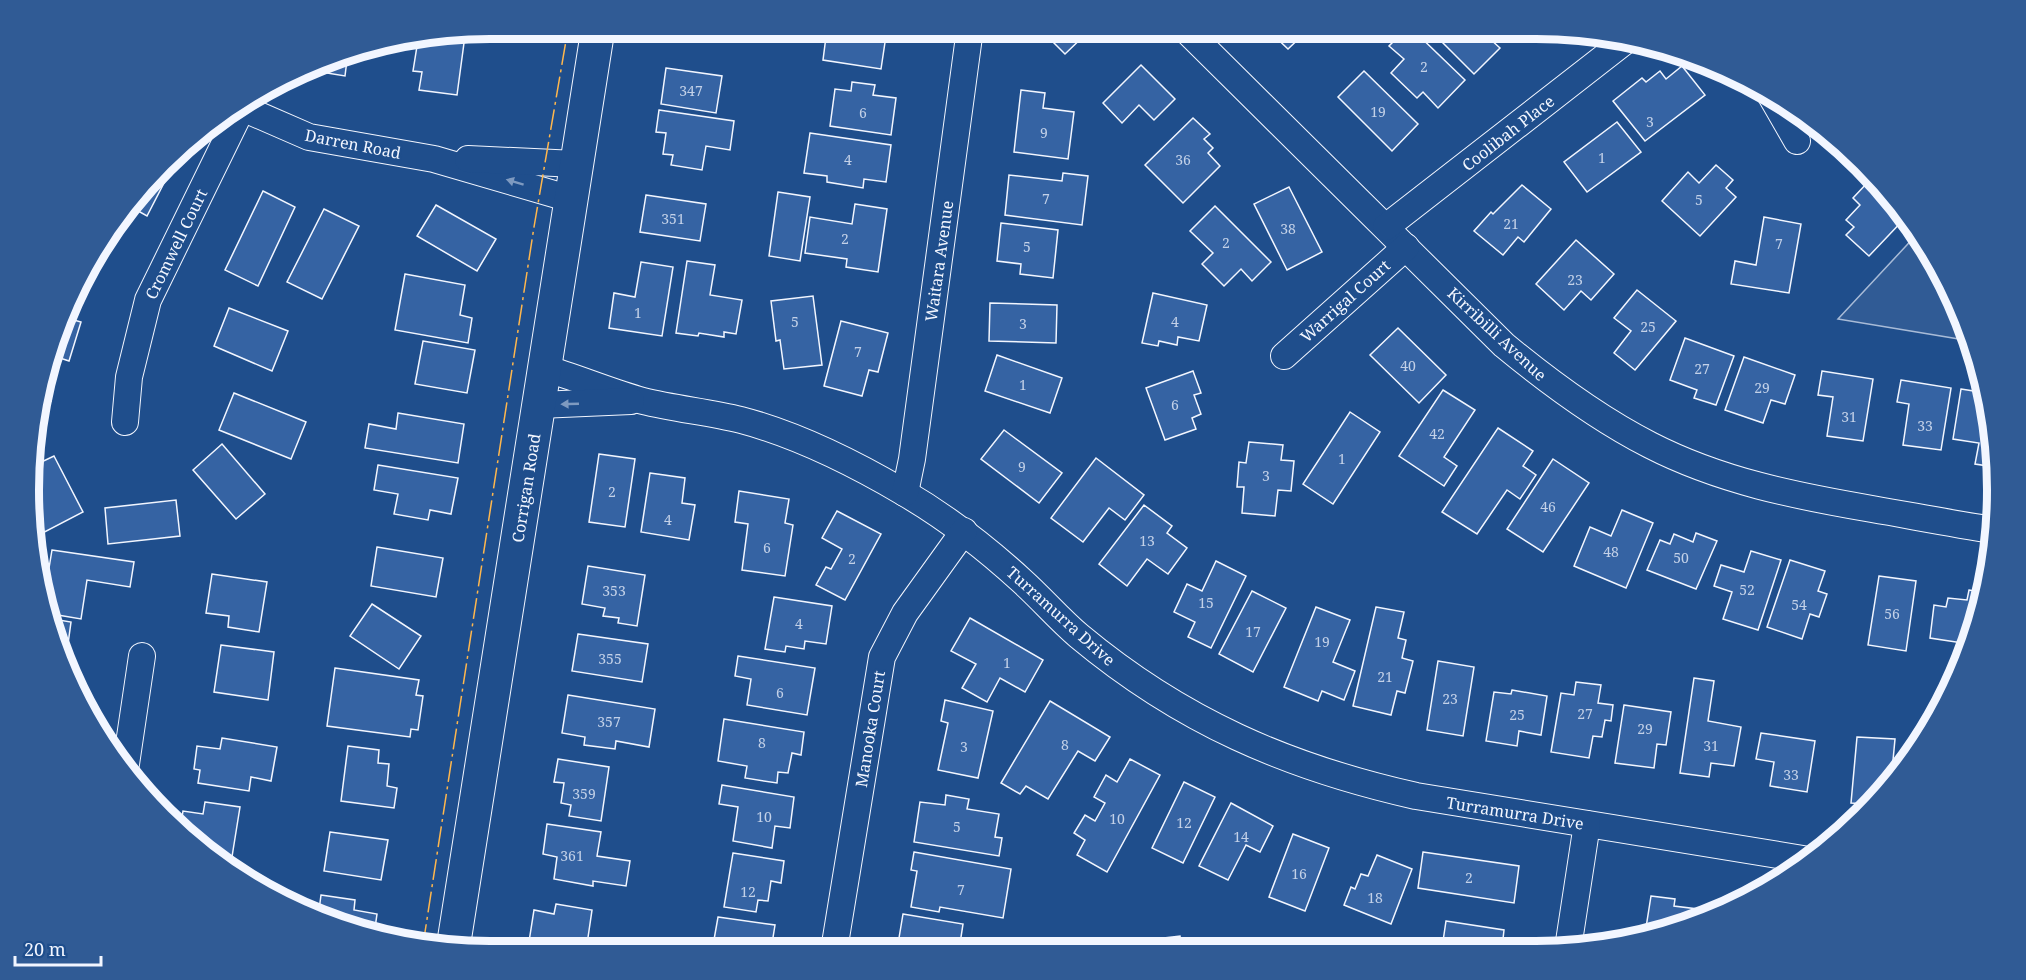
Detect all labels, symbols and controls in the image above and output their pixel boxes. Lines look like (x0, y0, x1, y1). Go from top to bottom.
house number: 2 (1420, 57, 1428, 76)
house number: 347 (679, 81, 703, 100)
street label: Coolibah Place (1457, 90, 1559, 176)
house number: 19 (1370, 102, 1386, 121)
house number: 6 (859, 103, 867, 122)
house number: 3 (1646, 112, 1654, 131)
house number: 9 (1040, 123, 1048, 142)
street label: Darren Road (303, 124, 403, 164)
house number: 1 (1598, 148, 1606, 167)
house number: 4 (844, 150, 852, 169)
house number: 36 (1175, 150, 1191, 169)
one-way arrow (506, 177, 524, 187)
street label: Cromwell Court (140, 185, 212, 303)
house number: 7 (1042, 189, 1050, 208)
house number: 5 (1695, 190, 1703, 209)
street label: Waitara Avenue (920, 199, 958, 323)
house number: 351 (661, 209, 685, 228)
house number: 21 (1503, 214, 1519, 233)
house number: 38 (1280, 219, 1296, 238)
house number: 2 (841, 229, 849, 248)
house number: 2 (1222, 233, 1230, 252)
house number: 7 (1775, 234, 1783, 253)
house number: 5 (1023, 237, 1031, 256)
street label: Warrigal Court (1295, 254, 1395, 347)
house number: 23 (1567, 270, 1583, 289)
street label: Kirribilli Avenue (1443, 282, 1551, 386)
house number: 1 (634, 303, 642, 322)
house number: 5 (791, 312, 799, 331)
house number: 4 (1171, 312, 1179, 331)
house number: 3 (1019, 314, 1027, 333)
house number: 25 (1640, 317, 1656, 336)
house number: 7 (854, 342, 862, 361)
house number: 40 (1400, 356, 1416, 375)
house number: 27 (1694, 359, 1710, 378)
house number: 1 (1019, 375, 1027, 394)
house number: 29 (1754, 378, 1770, 397)
house number: 6 (1171, 395, 1179, 414)
one-way arrow (561, 400, 580, 409)
house number: 31 (1841, 407, 1857, 426)
house number: 33 (1917, 416, 1933, 435)
house number: 42 (1429, 424, 1445, 443)
street label: Corrigan Road (507, 432, 545, 544)
house number: 1 (1338, 449, 1346, 468)
house number: 9 (1018, 457, 1026, 476)
house number: 3 (1262, 466, 1270, 485)
house number: 2 (608, 482, 616, 501)
house number: 46 (1540, 497, 1556, 516)
house number: 4 (664, 510, 672, 529)
house number: 13 (1139, 531, 1155, 550)
house number: 6 (763, 538, 771, 557)
house number: 48 (1603, 542, 1619, 561)
house number: 50 (1673, 548, 1689, 567)
house number: 2 (848, 549, 856, 568)
street label: Turramurra Drive (1002, 561, 1120, 671)
house number: 52 (1739, 580, 1755, 599)
house number: 353 (602, 581, 626, 600)
house number: 15 (1198, 593, 1214, 612)
house number: 54 (1791, 595, 1807, 614)
house number: 56 (1884, 604, 1900, 623)
house number: 4 (795, 614, 803, 633)
house number: 17 (1245, 622, 1261, 641)
house number: 19 (1314, 632, 1330, 651)
house number: 355 (598, 649, 622, 668)
house number: 1 (1003, 653, 1011, 672)
house number: 21 (1377, 667, 1393, 686)
street label: Manooka Court (850, 669, 890, 789)
house number: 6 (776, 683, 784, 702)
house number: 23 (1442, 689, 1458, 708)
house number: 27 (1577, 704, 1593, 723)
house number: 25 (1509, 705, 1525, 724)
house number: 357 (597, 712, 621, 731)
house number: 29 (1637, 719, 1653, 738)
house number: 8 (758, 733, 766, 752)
house number: 8 (1061, 735, 1069, 754)
house number: 31 (1703, 736, 1719, 755)
house number: 3 (960, 737, 968, 756)
house number: 33 (1783, 765, 1799, 784)
house number: 359 (572, 784, 596, 803)
street label: Turramurra Drive (1445, 791, 1585, 835)
house number: 10 (756, 807, 772, 826)
house number: 10 (1109, 809, 1125, 828)
house number: 12 (1176, 813, 1192, 832)
house number: 5 (953, 817, 961, 836)
house number: 14 (1233, 827, 1249, 846)
house number: 361 (560, 846, 584, 865)
house number: 16 (1291, 864, 1307, 883)
house number: 2 (1465, 868, 1473, 887)
house number: 7 (957, 880, 965, 899)
house number: 12 (740, 882, 756, 901)
house number: 18 (1367, 888, 1383, 907)
scale bar (15, 929, 100, 967)
text: 20 m (24, 937, 66, 961)

